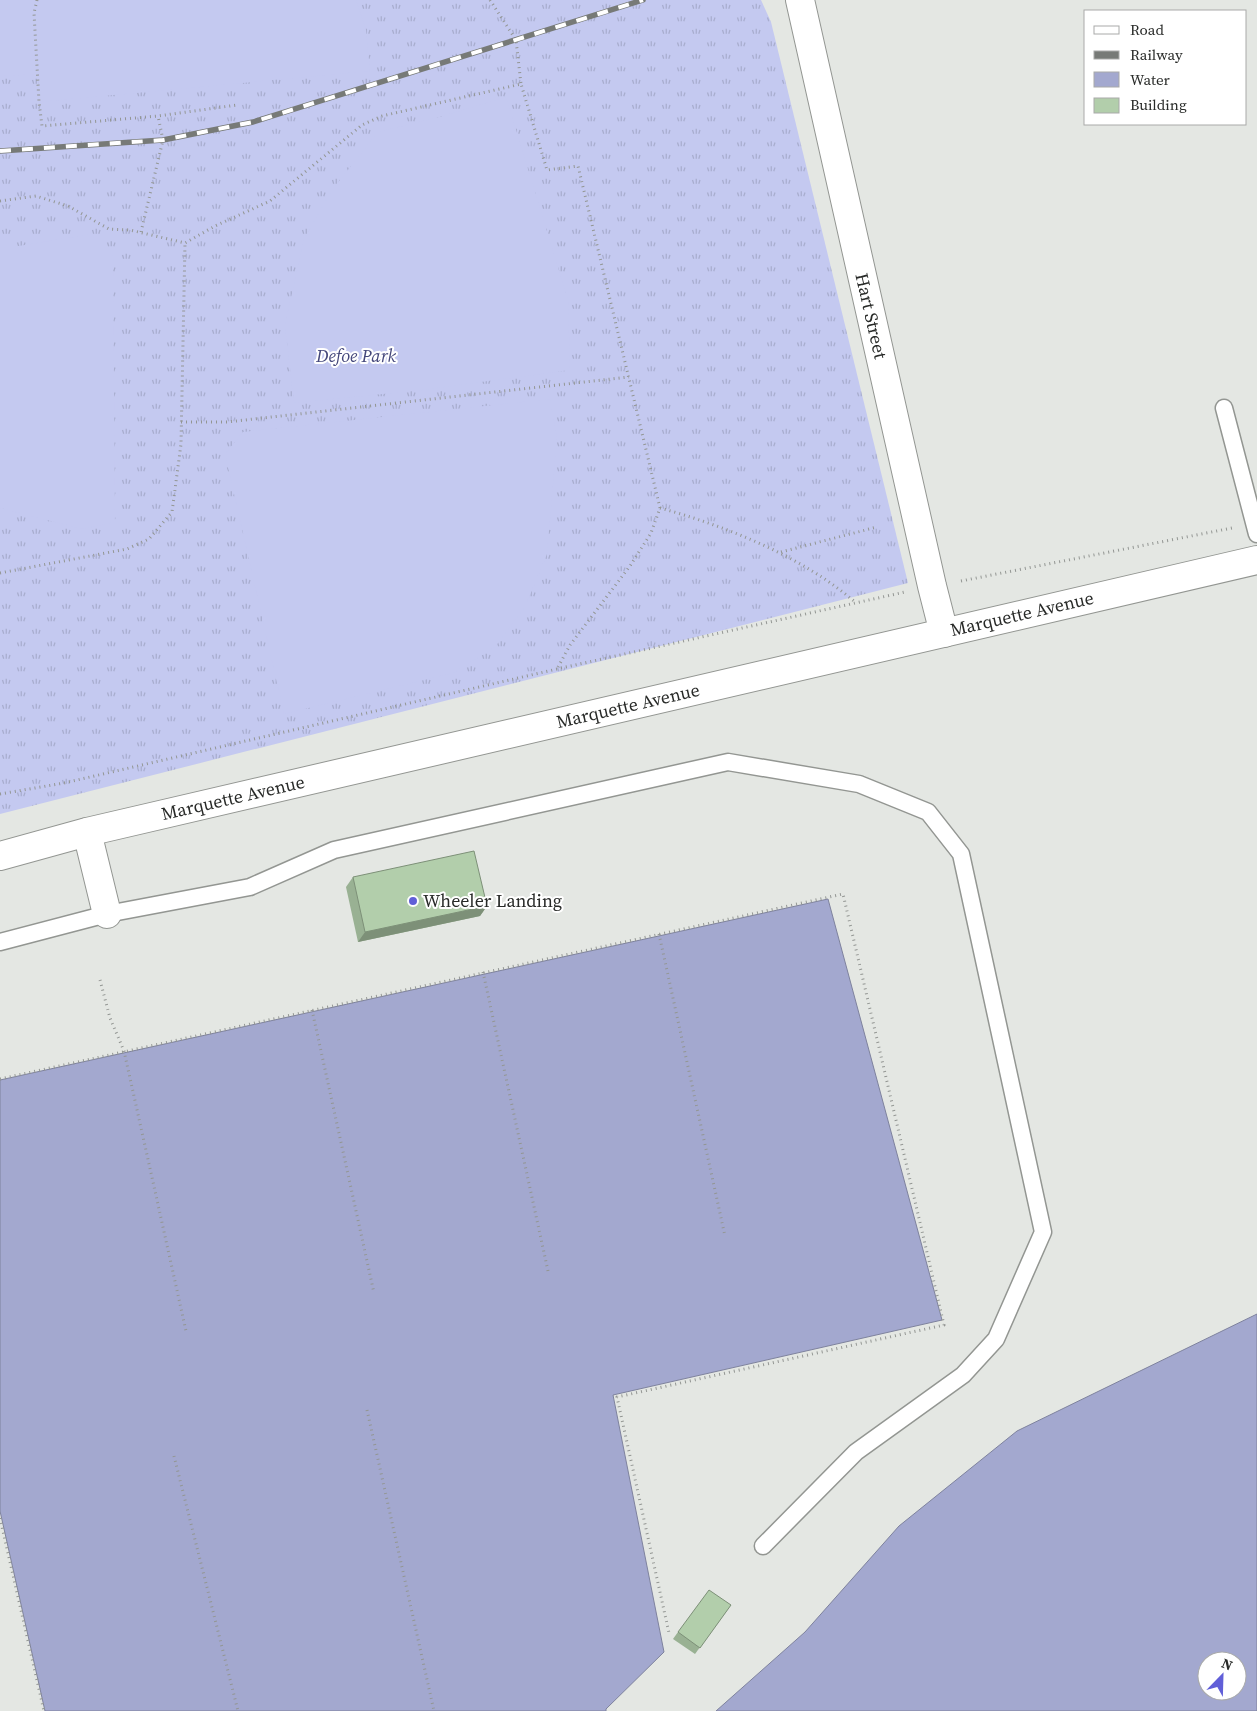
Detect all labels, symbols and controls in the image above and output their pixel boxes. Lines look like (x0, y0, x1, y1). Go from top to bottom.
legend (1084, 10, 1247, 125)
text: Road (1130, 19, 1164, 40)
text: Railway (1130, 44, 1183, 65)
text: Water (1130, 69, 1171, 90)
text: Building (1130, 94, 1187, 115)
street label: Hart Street (849, 270, 894, 361)
park label: Defoe Park (315, 343, 397, 368)
street label: Marquette Avenue (948, 585, 1096, 642)
street label: Marquette Avenue (554, 677, 702, 734)
street label: Marquette Avenue (159, 769, 307, 826)
place label: Wheeler Landing (423, 888, 562, 913)
marker: Wheeler Landing (407, 895, 419, 907)
north arrow (1197, 1651, 1247, 1701)
text: N (1218, 1653, 1236, 1675)

